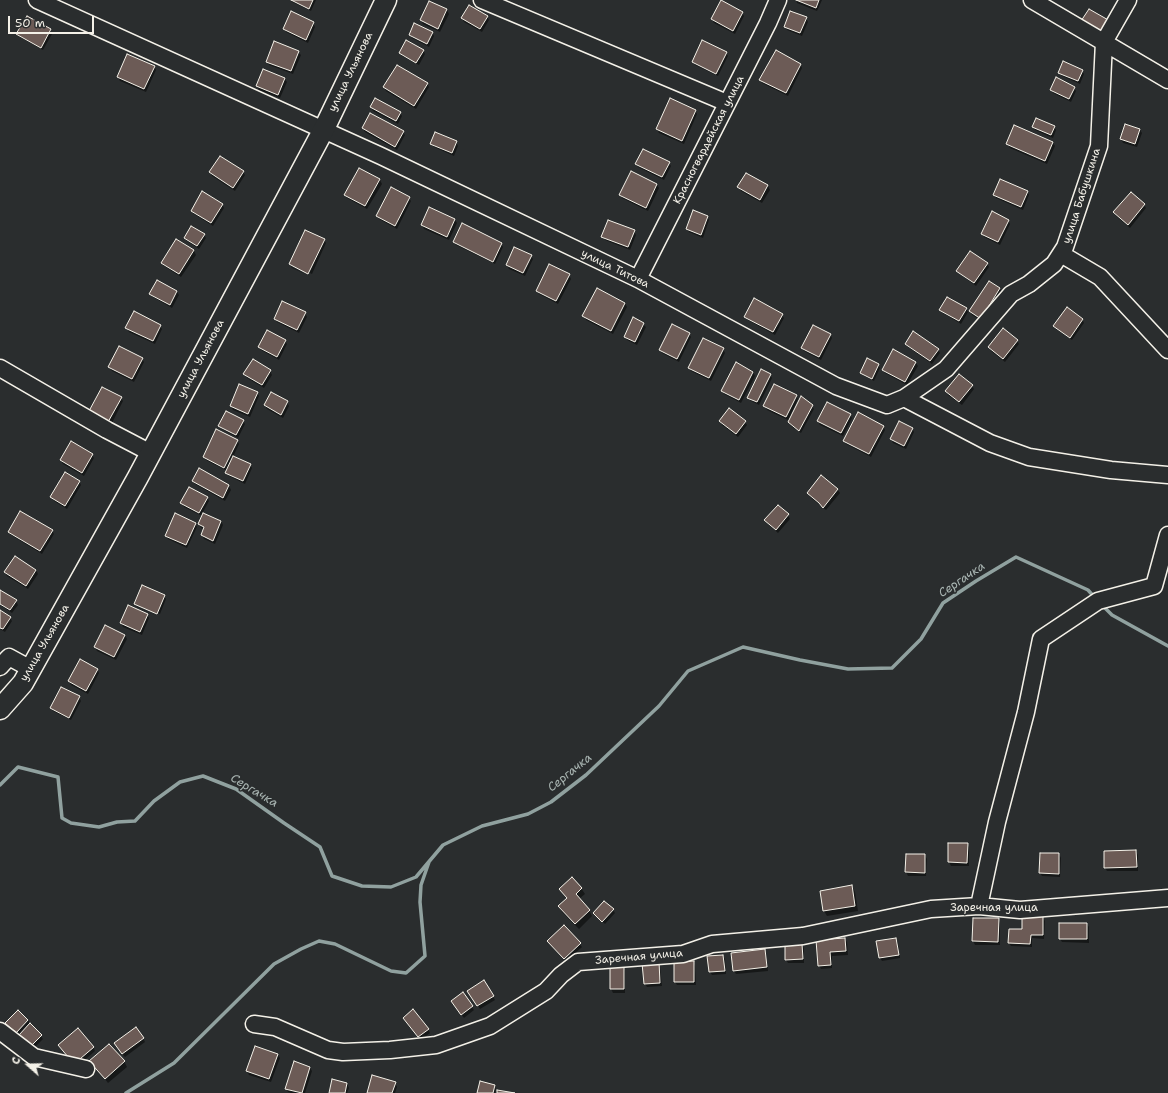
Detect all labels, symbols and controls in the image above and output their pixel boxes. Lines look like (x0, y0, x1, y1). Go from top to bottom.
scale bar (10, 8, 96, 34)
text: 50 m (15, 15, 45, 31)
street label: улица Ульянова (326, 30, 376, 114)
street label: Красногвардейская улица (671, 74, 747, 206)
street label: улица Бабушкина (1060, 147, 1104, 245)
street label: улица Титова (579, 247, 651, 291)
street label: улица Ульянова (175, 318, 227, 400)
water label: Сергачка (936, 559, 988, 601)
street label: улица Ульянова (18, 602, 72, 684)
water label: Сергачка (545, 751, 595, 795)
water label: Сергачка (228, 771, 280, 811)
street label: Заречная улица (950, 901, 1038, 915)
street label: Заречная улица (595, 947, 683, 967)
north arrow (8, 1045, 48, 1085)
text: С (8, 1055, 24, 1066)

